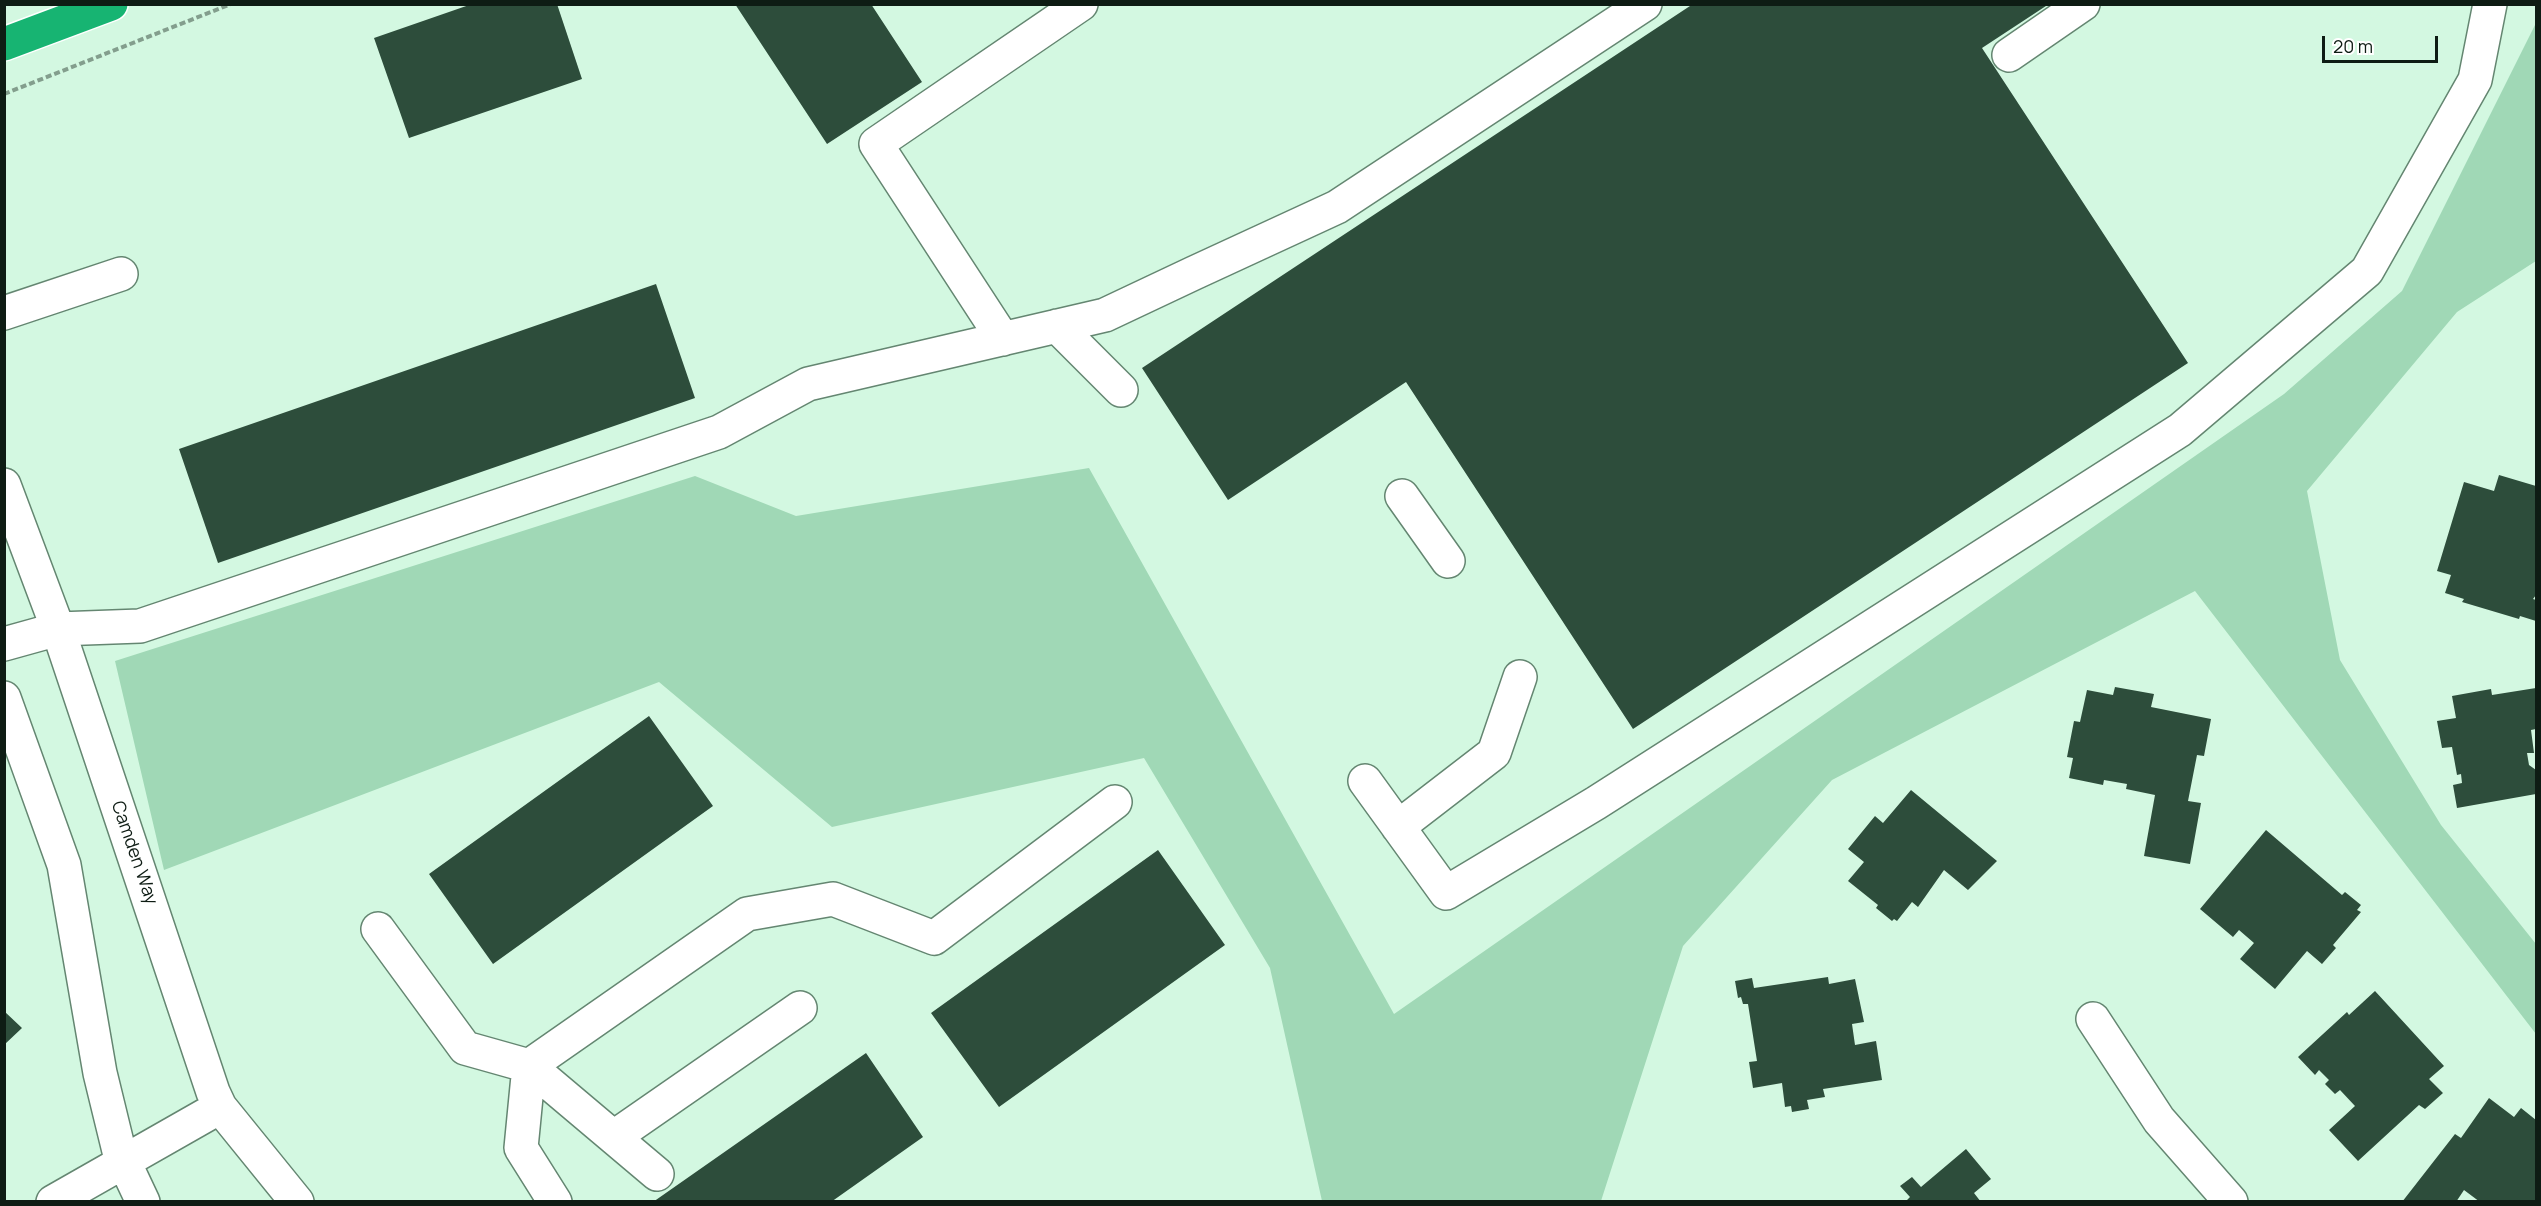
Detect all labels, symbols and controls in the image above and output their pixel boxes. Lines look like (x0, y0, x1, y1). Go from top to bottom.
scale bar (2325, 24, 2440, 62)
text: 20 m (2333, 34, 2373, 58)
street label: Camden Way (106, 798, 162, 908)

